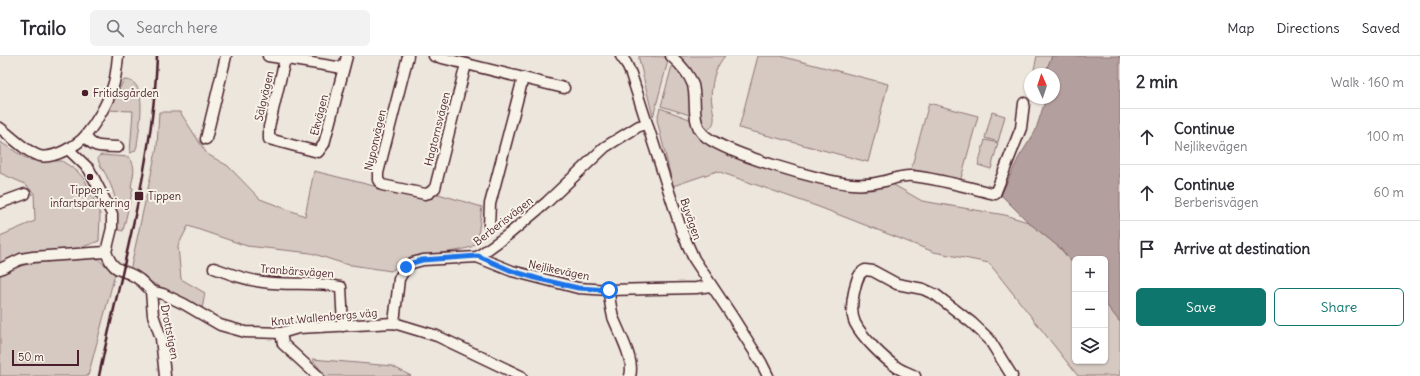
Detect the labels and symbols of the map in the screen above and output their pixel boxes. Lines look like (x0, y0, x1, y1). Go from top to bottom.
north arrow (1024, 68, 1060, 104)
street label: Sälgvägen (251, 70, 277, 122)
place label: Fritidsgården (93, 86, 159, 100)
marker: Fritidsgården (80, 88, 90, 98)
street label: Hagtornsvägen (421, 90, 453, 168)
street label: Ekvägen (307, 93, 331, 137)
street label: Nyponvägen (361, 108, 389, 172)
marker: Tippen - infartsparkering (85, 172, 95, 182)
place label: Tippen - infartsparkering (50, 183, 130, 210)
place label: Tippen (148, 189, 181, 203)
marker: Tippen (133, 190, 145, 202)
street label: Berberisvägen (471, 193, 535, 249)
street label: Byvägen (677, 196, 705, 242)
street label: Nejlikevägen (527, 257, 591, 283)
route end (397, 258, 415, 276)
street label: Tranbärsvägen (260, 261, 334, 281)
route start (600, 281, 618, 299)
street label: Drottstigen (158, 304, 182, 360)
street label: Knut Wallenbergs väg (270, 305, 378, 329)
scale bar (12, 348, 79, 367)

